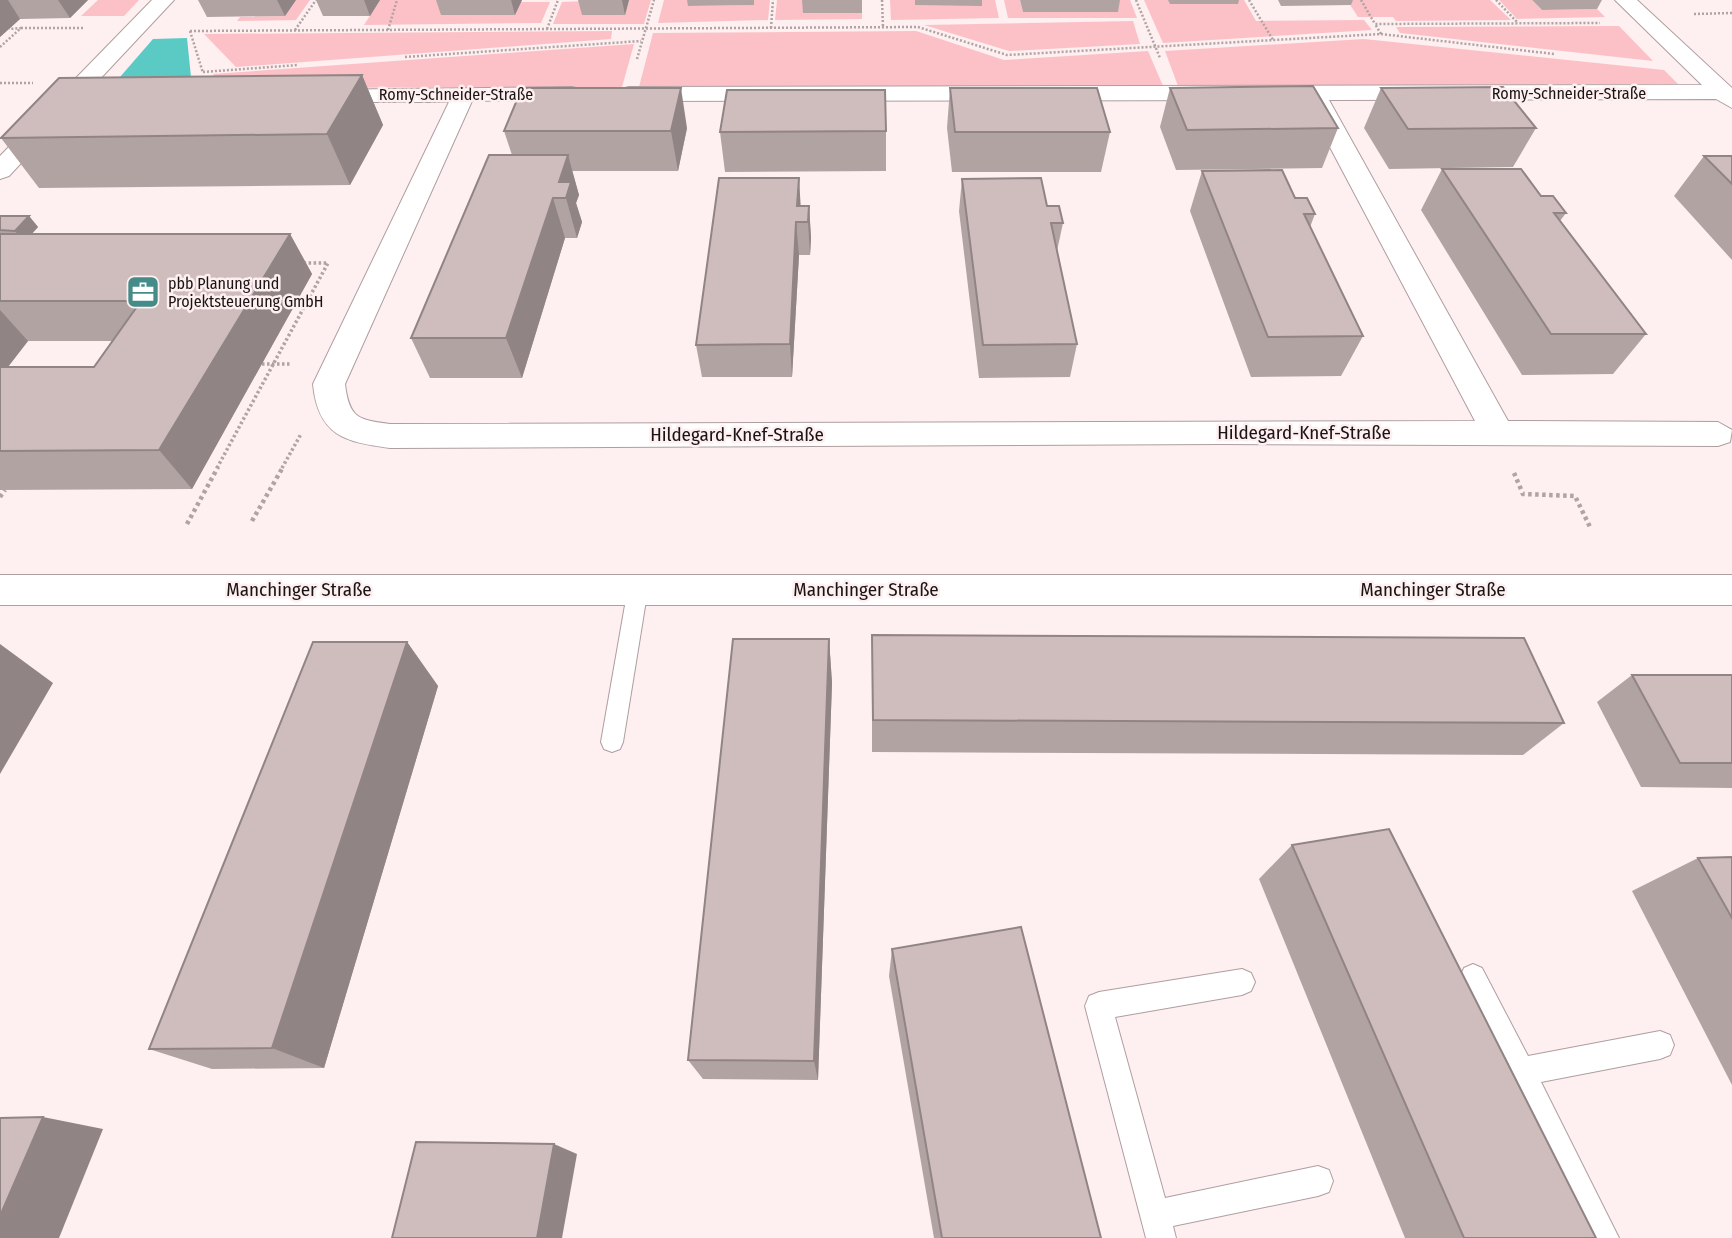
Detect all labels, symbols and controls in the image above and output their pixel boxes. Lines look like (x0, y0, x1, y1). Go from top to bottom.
street label: Romy-Schneider-Straße (1492, 84, 1646, 103)
street label: Romy-Schneider-Straße (379, 85, 533, 104)
office icon: pbb Planung und Projektsteuerung GmbH (124, 273, 162, 311)
place label: pbb Planung und Projektsteuerung GmbH (168, 274, 324, 311)
street label: Hildegard-Knef-Straße (1217, 421, 1391, 444)
street label: Hildegard-Knef-Straße (650, 423, 824, 446)
street label: Manchinger Straße (226, 578, 372, 601)
street label: Manchinger Straße (793, 578, 939, 601)
street label: Manchinger Straße (1360, 578, 1506, 601)

